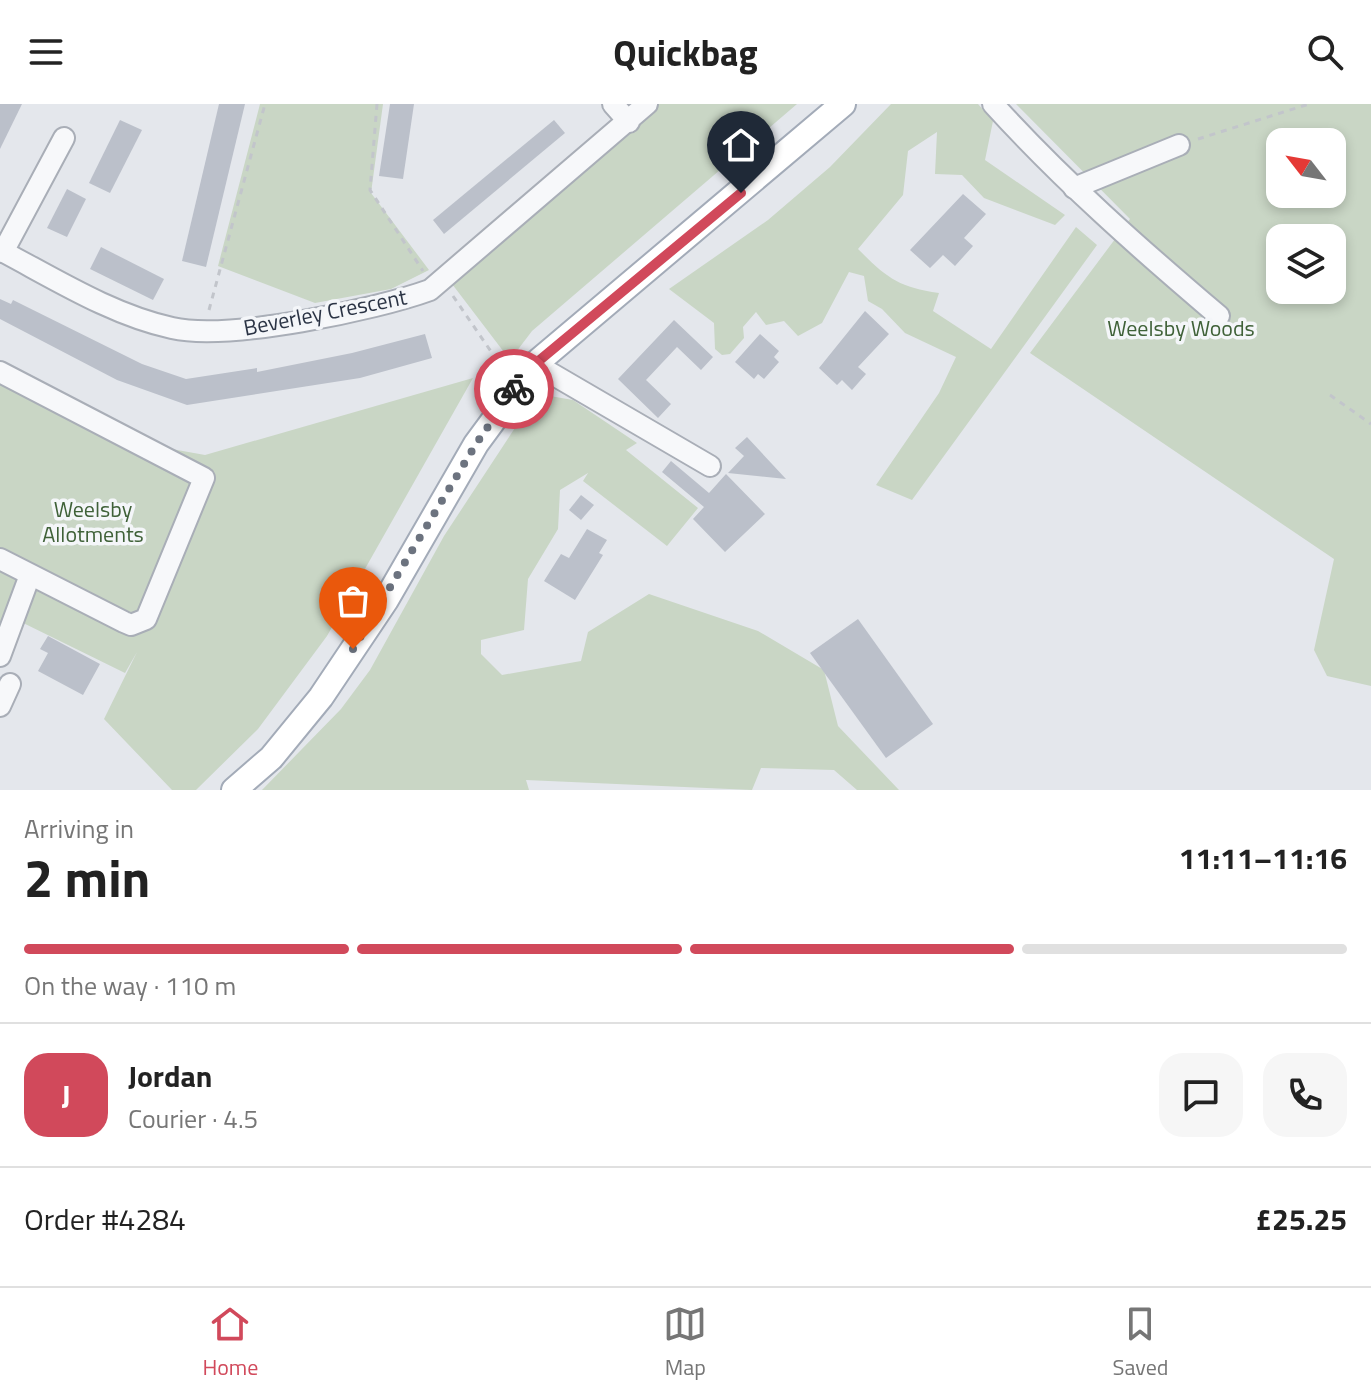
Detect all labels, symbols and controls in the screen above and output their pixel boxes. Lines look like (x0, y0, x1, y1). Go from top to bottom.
text: Quickbag (613, 25, 758, 80)
icon: menu (24, 30, 68, 74)
icon: search (1303, 30, 1347, 74)
pin (707, 111, 775, 193)
icon: home (719, 123, 763, 167)
north arrow (1266, 128, 1346, 208)
map controls (1266, 128, 1346, 304)
button: layers (1266, 224, 1346, 304)
street label: Beverley Crescent (240, 279, 410, 344)
park label: Weelsby Woods (1107, 311, 1255, 345)
courier (474, 349, 554, 429)
icon: bike (492, 367, 536, 411)
park label: Weelsby Allotments (42, 492, 144, 551)
pin (319, 567, 387, 649)
icon: bag (331, 579, 375, 623)
text: Arriving in (24, 809, 134, 848)
text: 11:11–11:16 (1179, 835, 1347, 881)
text: 2 min (24, 838, 150, 917)
text: On the way · 110 m (24, 966, 236, 1005)
text: Jordan (128, 1053, 212, 1099)
button: chat (1159, 1053, 1243, 1137)
button: phone (1263, 1053, 1347, 1137)
text: J (61, 1072, 71, 1118)
text: Courier · 4.5 (128, 1099, 258, 1138)
text: Order #4284 (24, 1196, 186, 1242)
text: £25.25 (1255, 1196, 1347, 1242)
tab: Home (203, 1302, 258, 1384)
tab: Map (663, 1302, 707, 1384)
tab: Saved (1112, 1302, 1168, 1384)

